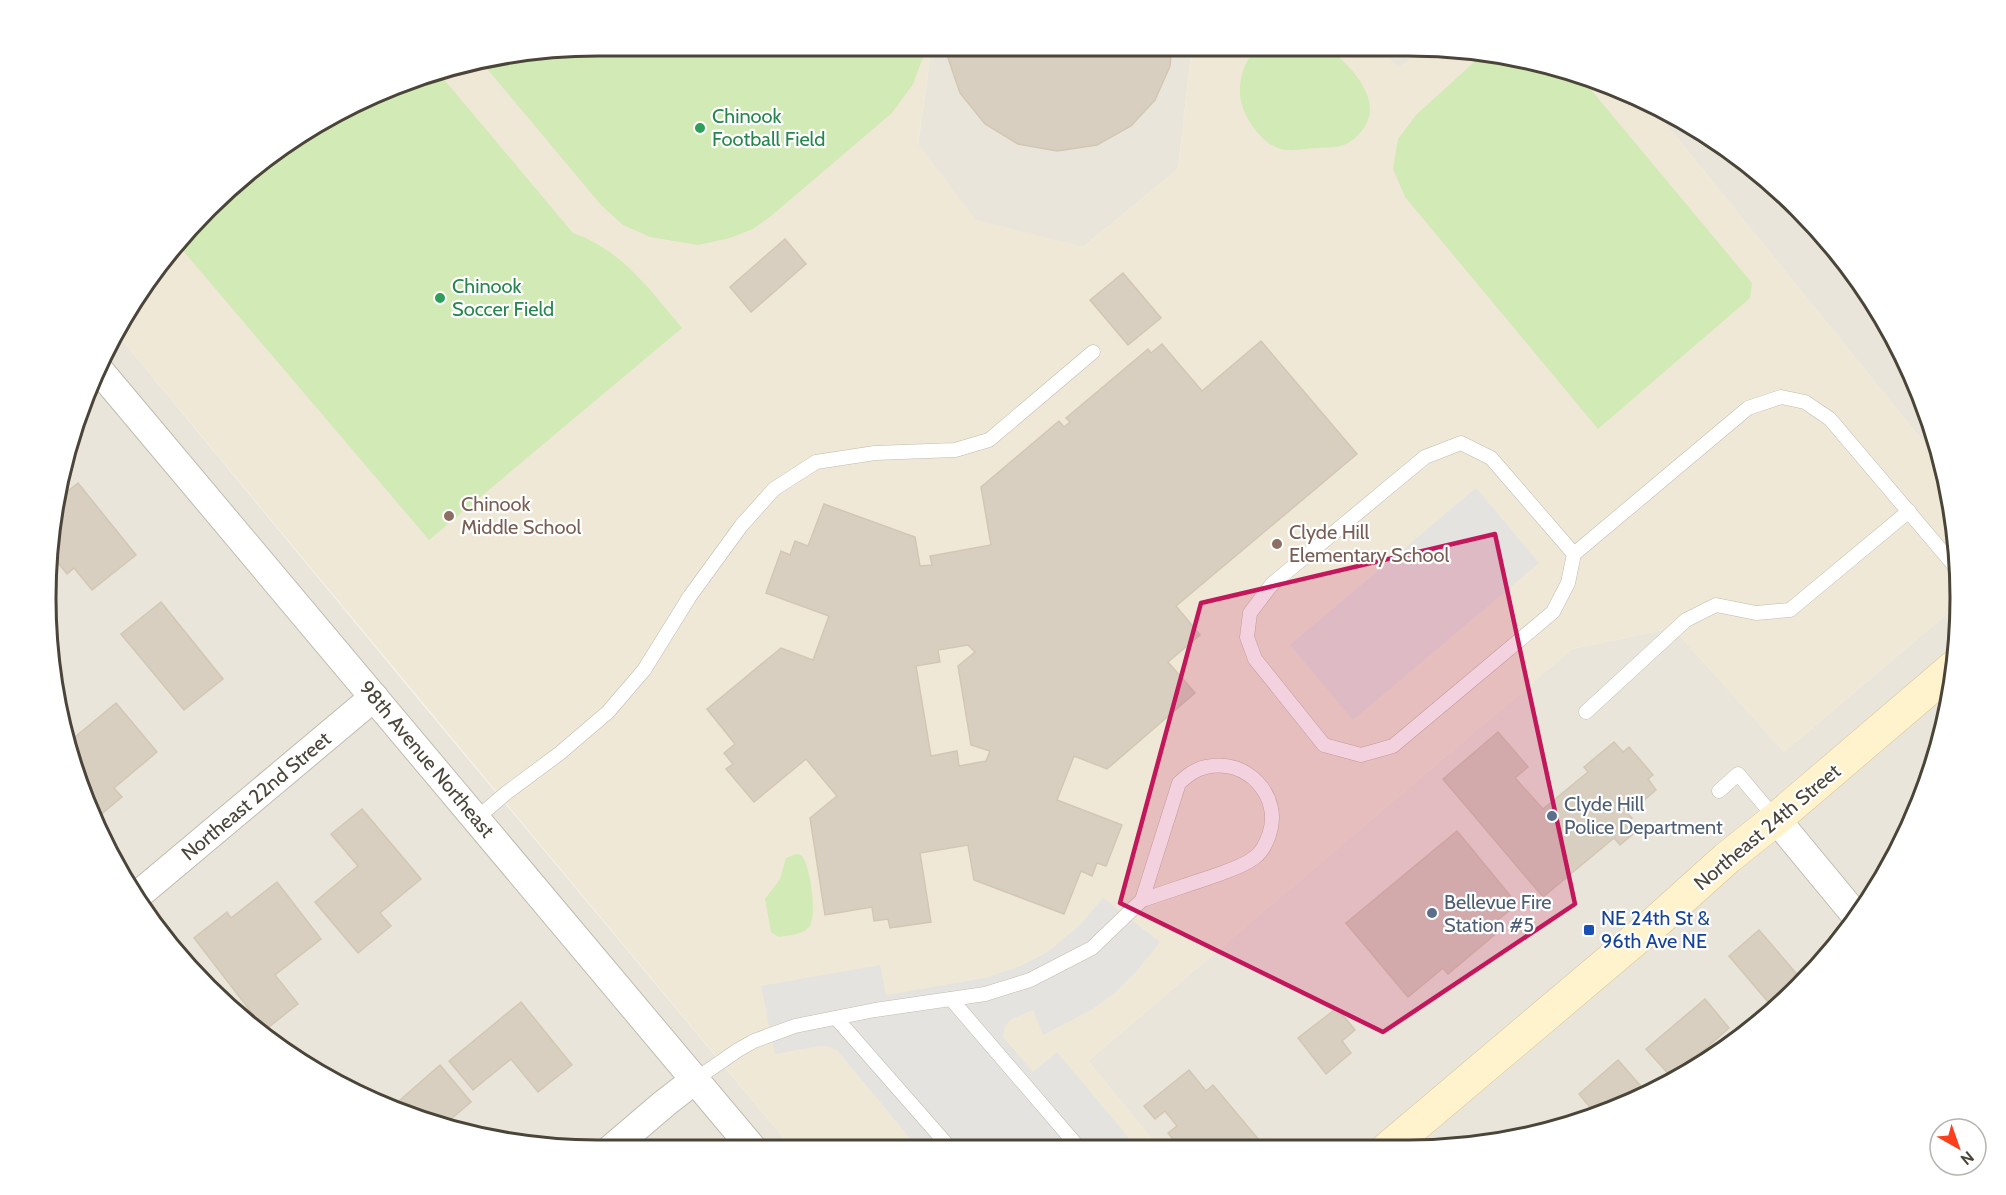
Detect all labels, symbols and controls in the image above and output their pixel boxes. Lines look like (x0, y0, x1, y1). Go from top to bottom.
place label: Chinook Football Field (712, 104, 825, 151)
marker: Chinook Football Field (693, 121, 707, 135)
place label: Chinook Soccer Field (452, 274, 554, 321)
marker: Chinook Soccer Field (433, 291, 447, 305)
place label: Chinook Middle School (461, 492, 581, 539)
marker: Chinook Middle School (442, 509, 456, 523)
place label: Clyde Hill Elementary School (1289, 520, 1450, 567)
marker: Clyde Hill Elementary School (1270, 537, 1284, 551)
street label: 98th Avenue Northeast (354, 676, 500, 842)
street label: Northeast 22nd Street (177, 726, 336, 865)
street label: Northeast 24th Street (1689, 759, 1845, 895)
place label: Clyde Hill Police Department (1564, 792, 1723, 839)
marker: Clyde Hill Police Department (1545, 809, 1559, 823)
place label: Bellevue Fire Station #5 (1444, 890, 1552, 937)
marker: Bellevue Fire Station #5 (1425, 906, 1439, 920)
place label: NE 24th St & 96th Ave NE (1601, 906, 1710, 953)
marker: NE 24th St & 96th Ave NE (1582, 923, 1596, 937)
north arrow (1928, 1117, 1988, 1177)
text: N (1957, 1147, 1978, 1169)

